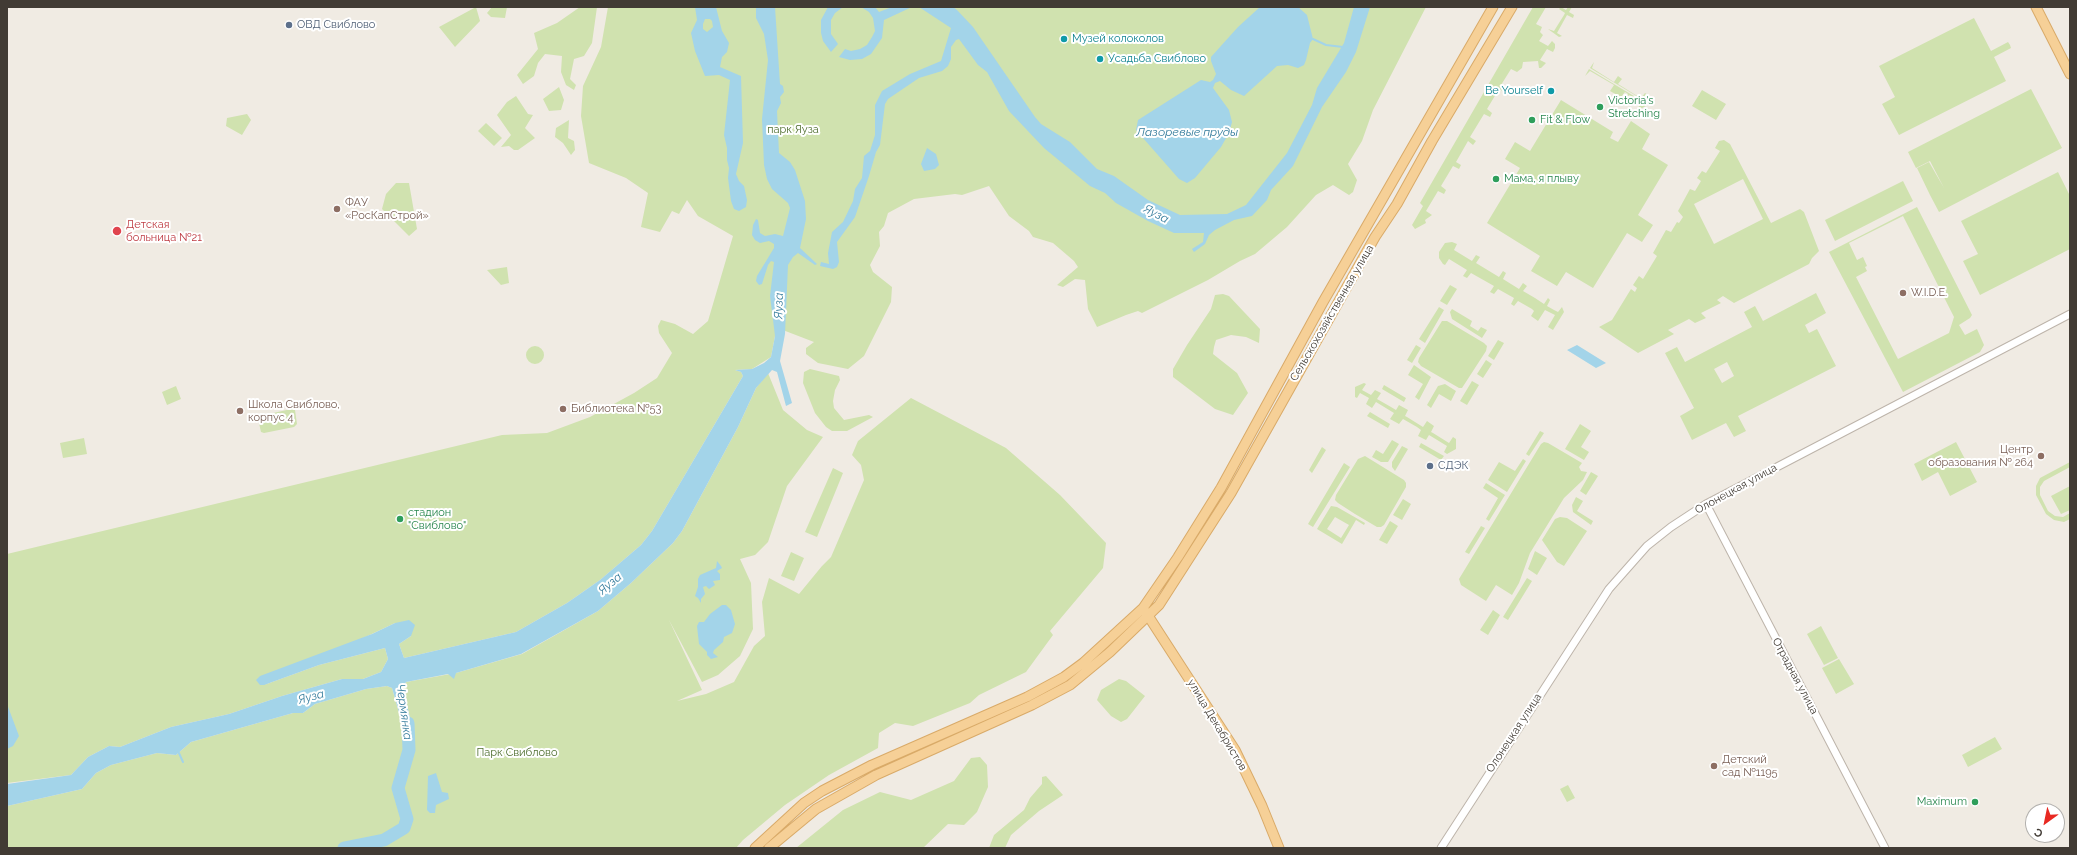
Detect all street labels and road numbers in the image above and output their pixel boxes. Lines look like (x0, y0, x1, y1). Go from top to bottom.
street label: Сельскохозяйственная улица (1288, 243, 1376, 383)
street label: Олонецкая улица (1693, 461, 1779, 517)
street label: Отрадная улица (1769, 636, 1821, 716)
street label: улица Декабристов (1185, 677, 1249, 773)
street label: Олонецкая улица (1484, 691, 1544, 775)

